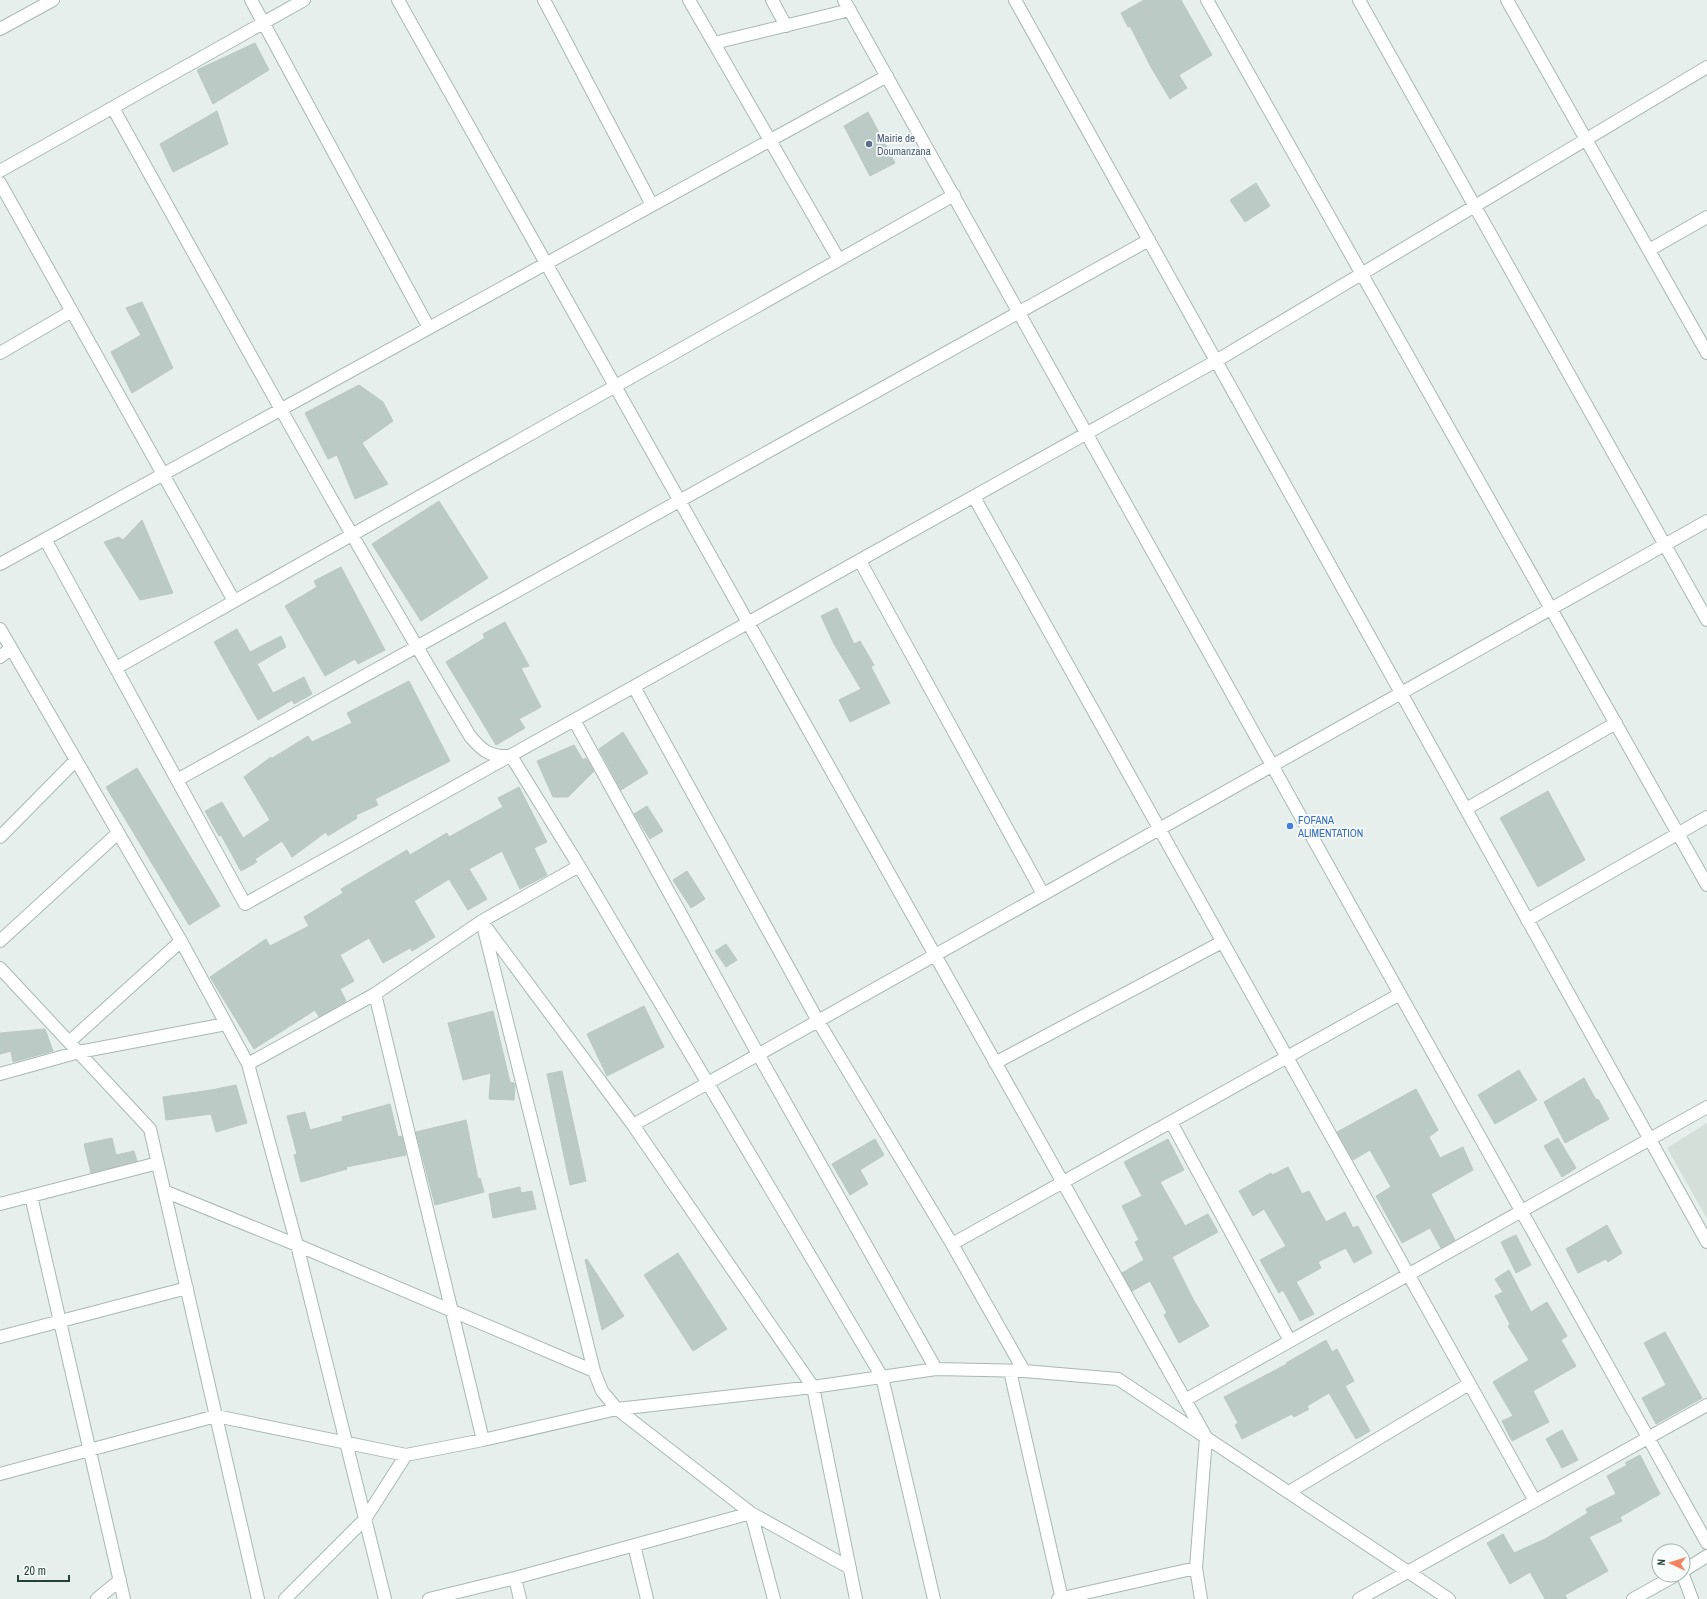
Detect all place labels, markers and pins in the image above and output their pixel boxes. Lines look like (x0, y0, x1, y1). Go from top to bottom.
place label: Mairie de Doumanzana (877, 131, 931, 158)
marker: Mairie de Doumanzana (864, 139, 874, 149)
place label: FOFANA ALIMENTATION (1297, 813, 1363, 840)
marker: FOFANA ALIMENTATION (1285, 821, 1295, 831)

